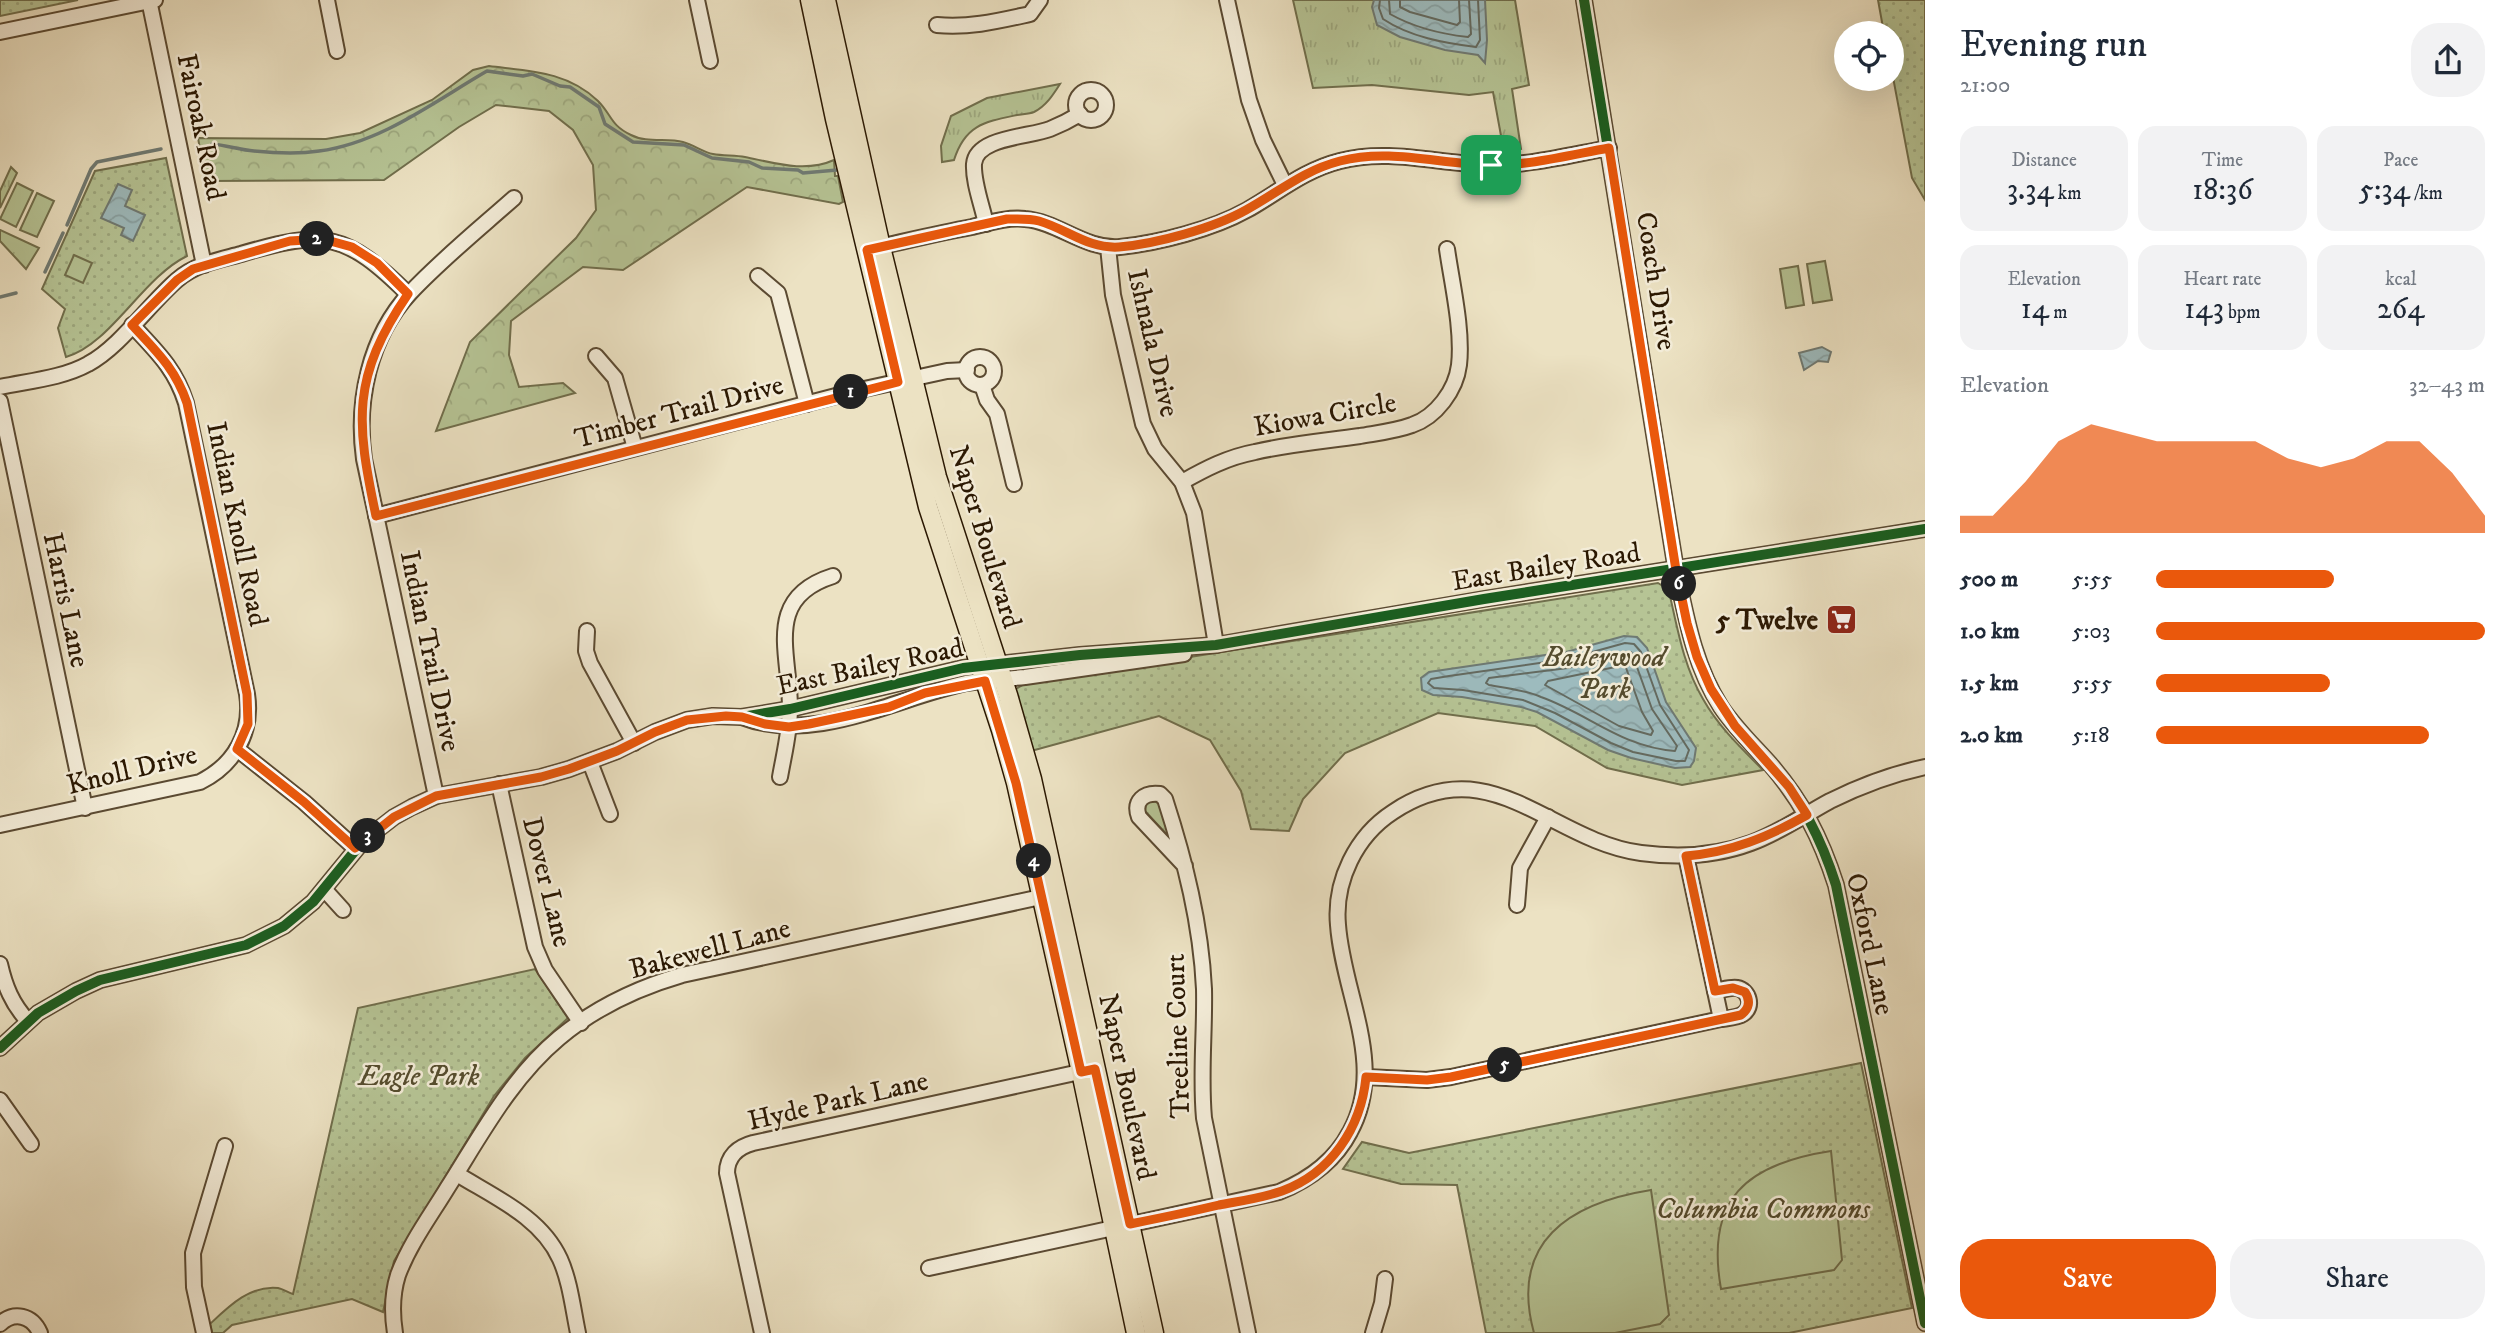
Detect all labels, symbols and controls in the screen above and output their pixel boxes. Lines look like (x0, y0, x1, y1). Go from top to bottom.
map controls (1834, 21, 1904, 91)
button: locate (1834, 21, 1904, 91)
text: Evening run (1960, 21, 2147, 69)
button: share (2411, 23, 2485, 97)
street label: Fairoak Road (168, 50, 234, 204)
text: 21:00 (1960, 71, 2011, 100)
pin (1461, 135, 1521, 195)
icon: arrive (1472, 146, 1510, 184)
text: Distance (2011, 149, 2077, 172)
text: Time (2202, 149, 2243, 172)
text: Pace (2383, 149, 2418, 172)
text: 3.34 (2007, 172, 2054, 209)
text: 18:36 (2192, 172, 2253, 209)
text: 5:34 (2359, 172, 2410, 209)
text: km (2054, 182, 2081, 205)
text: /km (2410, 182, 2443, 205)
street label: Coach Drive (1628, 210, 1684, 352)
pin: 2 (300, 222, 334, 256)
text: 2 (312, 227, 321, 250)
street label: Ishnala Drive (1119, 266, 1187, 420)
text: Elevation (2007, 268, 2081, 291)
text: Heart rate (2184, 268, 2261, 291)
text: kcal (2385, 268, 2416, 291)
text: 14 (2021, 291, 2049, 328)
text: 143 (2184, 291, 2224, 328)
text: 264 (2377, 291, 2425, 328)
text: m (2049, 301, 2067, 324)
text: bpm (2224, 301, 2261, 324)
street label: Timber Trail Drive (571, 367, 787, 457)
text: Elevation (1960, 371, 2049, 400)
text: 32–43 m (2409, 371, 2485, 400)
pin: 1 (834, 374, 868, 410)
text: 1 (847, 380, 854, 403)
street label: Kiowa Circle (1251, 385, 1399, 445)
street label: Indian Knoll Road (198, 418, 276, 630)
street label: Naper Boulevard (941, 441, 1029, 633)
street label: Harris Lane (35, 529, 97, 671)
street label: East Bailey Road (1449, 535, 1643, 599)
street label: Indian Trail Drive (392, 547, 468, 755)
text: 500 m (1960, 565, 2018, 594)
text: 5:55 (2072, 565, 2112, 594)
pin: 6 (1662, 566, 1696, 602)
text: 6 (1674, 572, 1683, 595)
place label: 5 Twelve (1715, 603, 1818, 638)
supermarket icon: 5 Twelve (1824, 603, 1858, 637)
text: 1.0 km (1960, 617, 2020, 646)
text: 5:03 (2072, 617, 2110, 646)
street label: East Bailey Road (773, 630, 967, 704)
park label: Baileywood Park (1542, 640, 1669, 707)
text: 1.5 km (1960, 669, 2019, 698)
text: 5:55 (2072, 669, 2112, 698)
text: 2.0 km (1960, 721, 2023, 750)
text: 5:18 (2072, 721, 2109, 750)
street label: Knoll Drive (63, 737, 201, 803)
street label: Dover Lane (514, 813, 580, 951)
pin: 3 (350, 818, 386, 854)
text: 3 (364, 824, 371, 847)
pin: 4 (1016, 844, 1052, 878)
text: 4 (1028, 849, 1039, 872)
street label: Oxford Lane (1838, 870, 1902, 1018)
street label: Bakewell Lane (626, 911, 794, 987)
street label: Treeline Court (1158, 953, 1198, 1119)
street label: Naper Boulevard (1090, 991, 1164, 1183)
pin: 5 (1488, 1048, 1522, 1082)
text: 5 (1500, 1053, 1509, 1076)
park label: Eagle Park (357, 1059, 480, 1094)
street label: Hyde Park Lane (744, 1063, 932, 1139)
park label: Columbia Commons (1656, 1192, 1871, 1227)
button: Save (1960, 1239, 2216, 1319)
button: Share (2230, 1239, 2485, 1319)

